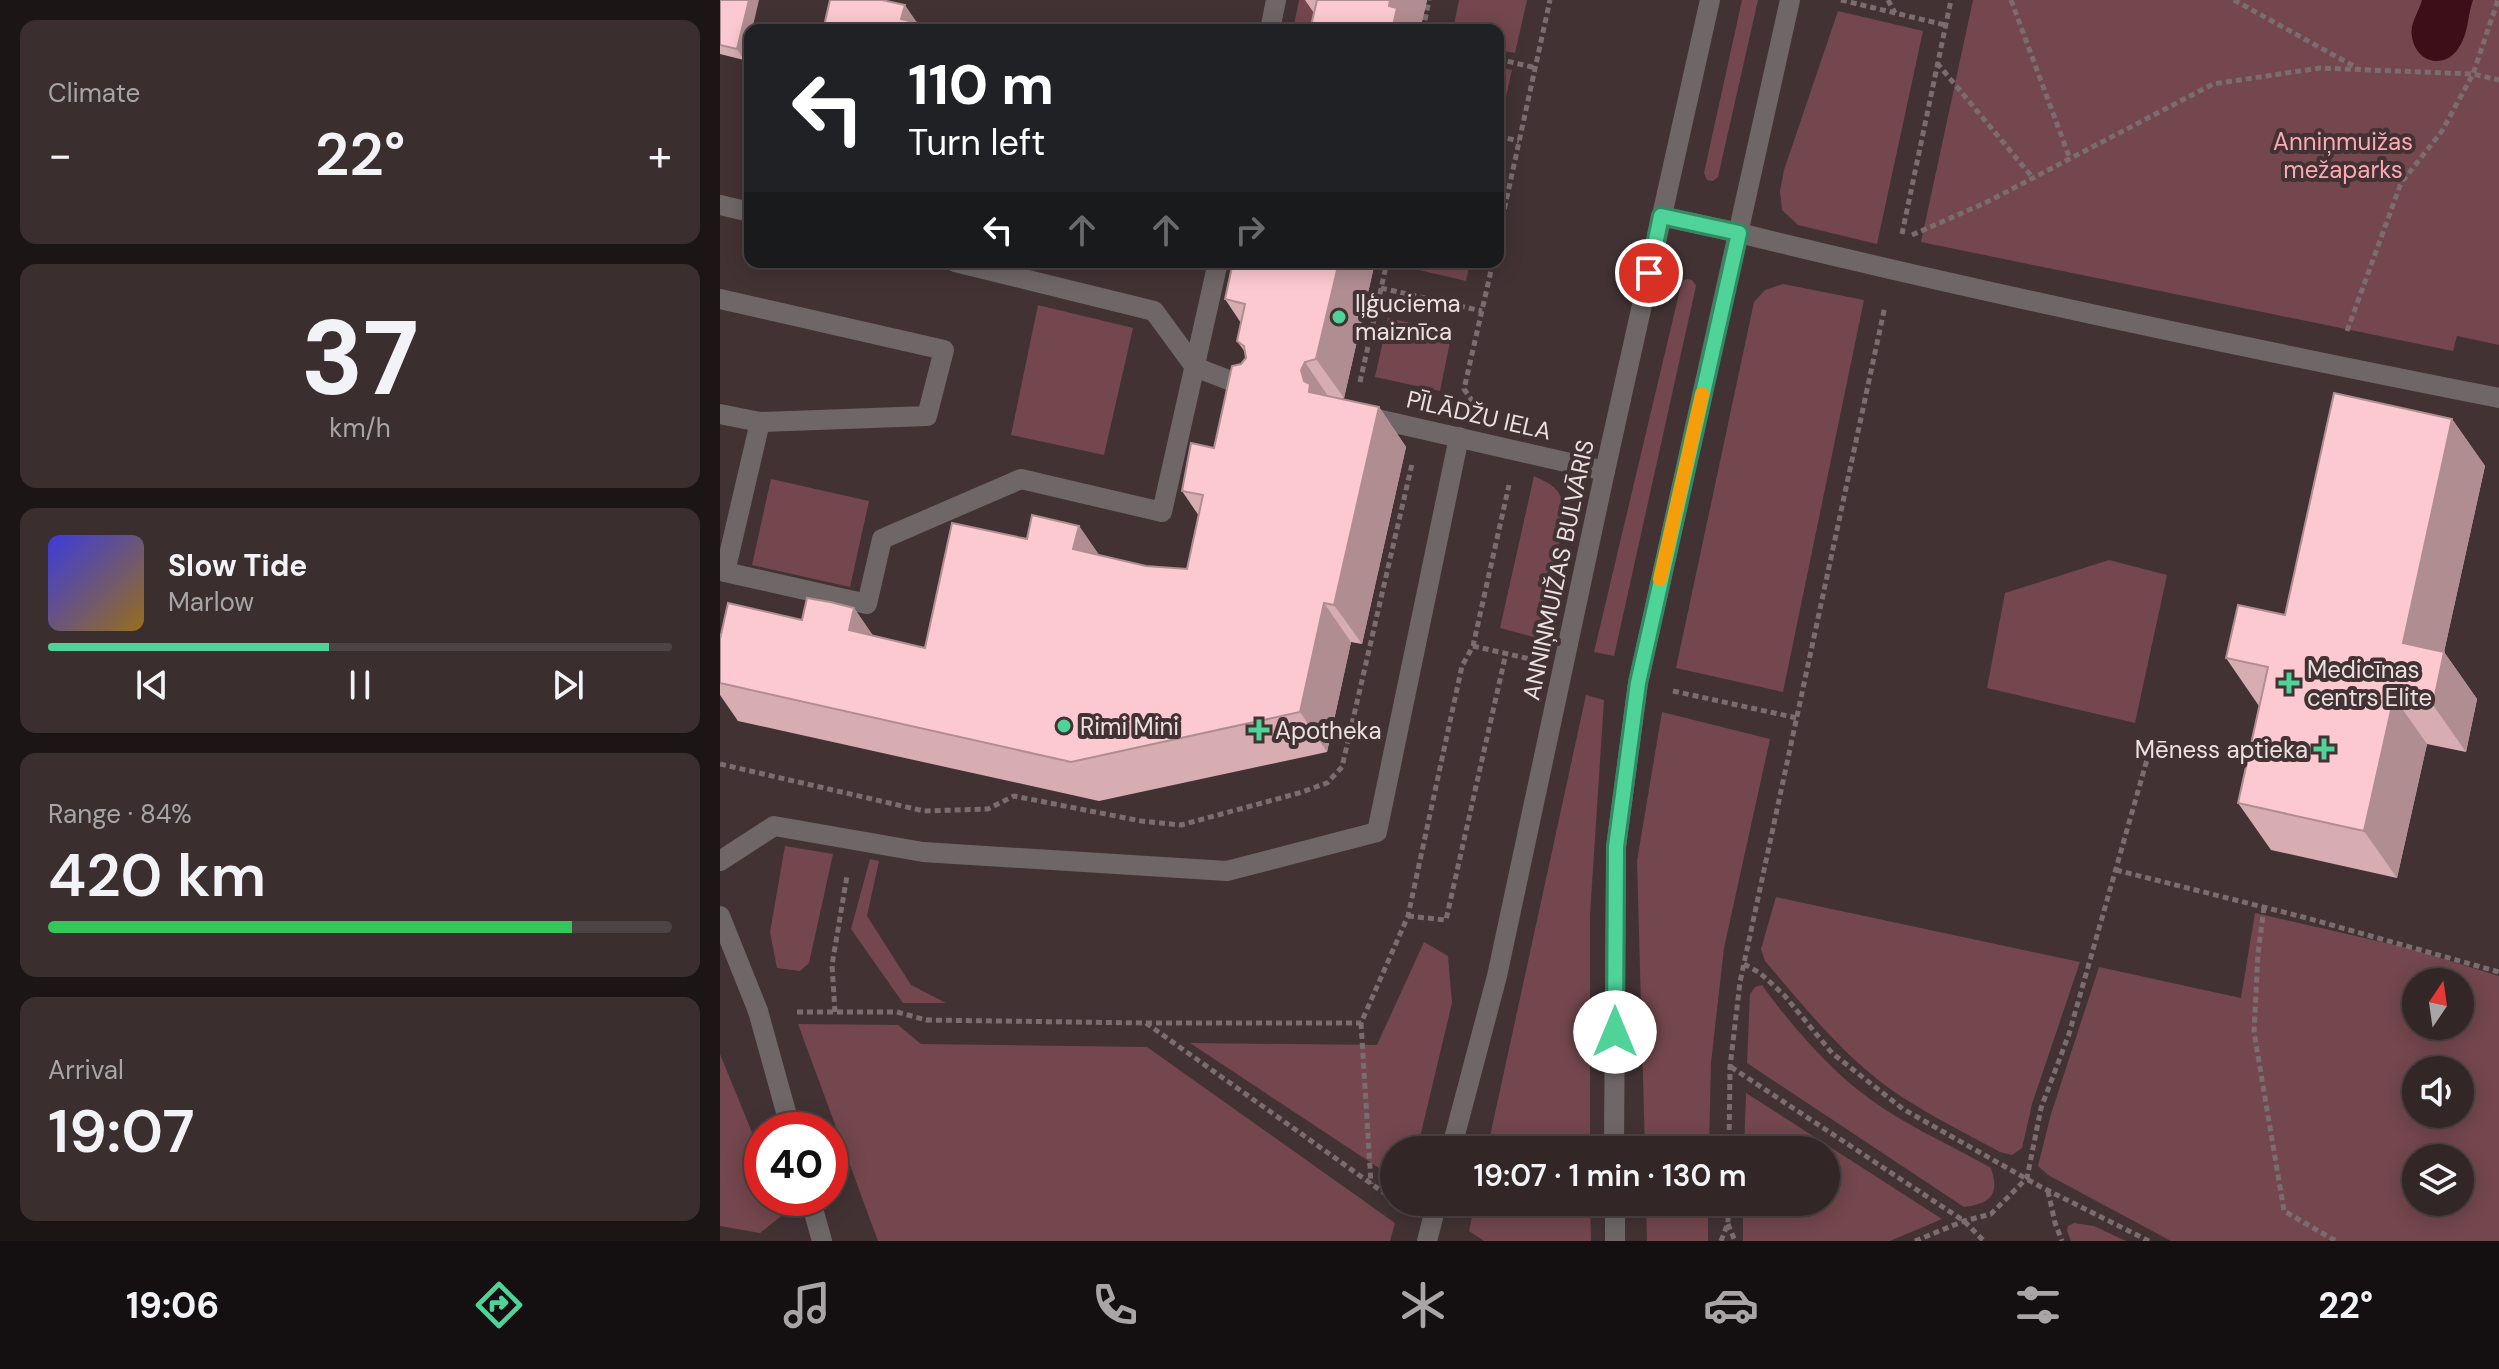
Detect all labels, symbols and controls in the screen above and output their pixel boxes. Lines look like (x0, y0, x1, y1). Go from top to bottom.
text: 110 m (908, 48, 1054, 121)
icon: left (776, 56, 880, 160)
text: Climate (48, 76, 140, 110)
text: 22° (315, 115, 405, 194)
text: Turn left (908, 119, 1045, 166)
text: − (48, 126, 72, 184)
text: + (648, 126, 672, 184)
park label: Anniņmuižas mežaparks (2273, 126, 2413, 185)
icon: left (976, 208, 1020, 252)
icon: ahead (1060, 208, 1104, 252)
icon: ahead (1144, 208, 1188, 252)
icon: right (1228, 208, 1272, 252)
pin (1615, 239, 1683, 307)
icon: arrive (1627, 251, 1671, 295)
place label: Iļģuciema maiznīca (1355, 288, 1461, 347)
text: 37 (301, 291, 419, 426)
marker: Iļģuciema maiznīca (1330, 308, 1348, 326)
street label: PĪLĀDŽU IELA (1404, 383, 1554, 447)
text: km/h (329, 411, 391, 445)
street label: ANNIŅMUIŽAS BULVĀRIS (1515, 437, 1601, 703)
text: Slow Tide (168, 546, 307, 585)
text: Marlow (168, 585, 254, 619)
place label: Medicīnas centrs Elite (2307, 654, 2432, 713)
icon: previous (130, 663, 174, 707)
icon: pause (338, 663, 382, 707)
icon: next (546, 663, 590, 707)
marker: Medicīnas centrs Elite (2278, 672, 2300, 694)
place label: Rimi Mini (1080, 711, 1179, 742)
place label: Apotheka (1275, 715, 1382, 746)
marker: Rimi Mini (1055, 717, 1073, 735)
marker: Apotheka (1250, 721, 1268, 739)
place label: Mēness aptieka (2135, 734, 2308, 765)
marker: Mēness aptieka (2315, 740, 2333, 758)
text: Range · 84% (48, 797, 192, 831)
text: 420 km (48, 836, 266, 915)
north arrow (2402, 968, 2474, 1040)
map controls (2402, 968, 2474, 1216)
position arrow (1573, 990, 1657, 1074)
text: Arrival (48, 1053, 124, 1087)
button: sound (2402, 1056, 2474, 1128)
text: 19:07 (48, 1092, 195, 1171)
speed limit sign: 40 (744, 1112, 848, 1216)
button: layers (2402, 1144, 2474, 1216)
text: 19:07 · 1 min · 130 m (1474, 1156, 1746, 1195)
icon: directions (471, 1277, 527, 1333)
icon: music (779, 1277, 835, 1333)
icon: phone (1087, 1277, 1143, 1333)
icon: climate (1395, 1277, 1451, 1333)
icon: car (1703, 1277, 1759, 1333)
icon: filters (2010, 1277, 2066, 1333)
text: 19:06 (126, 1282, 219, 1329)
text: 22° (2318, 1282, 2373, 1329)

